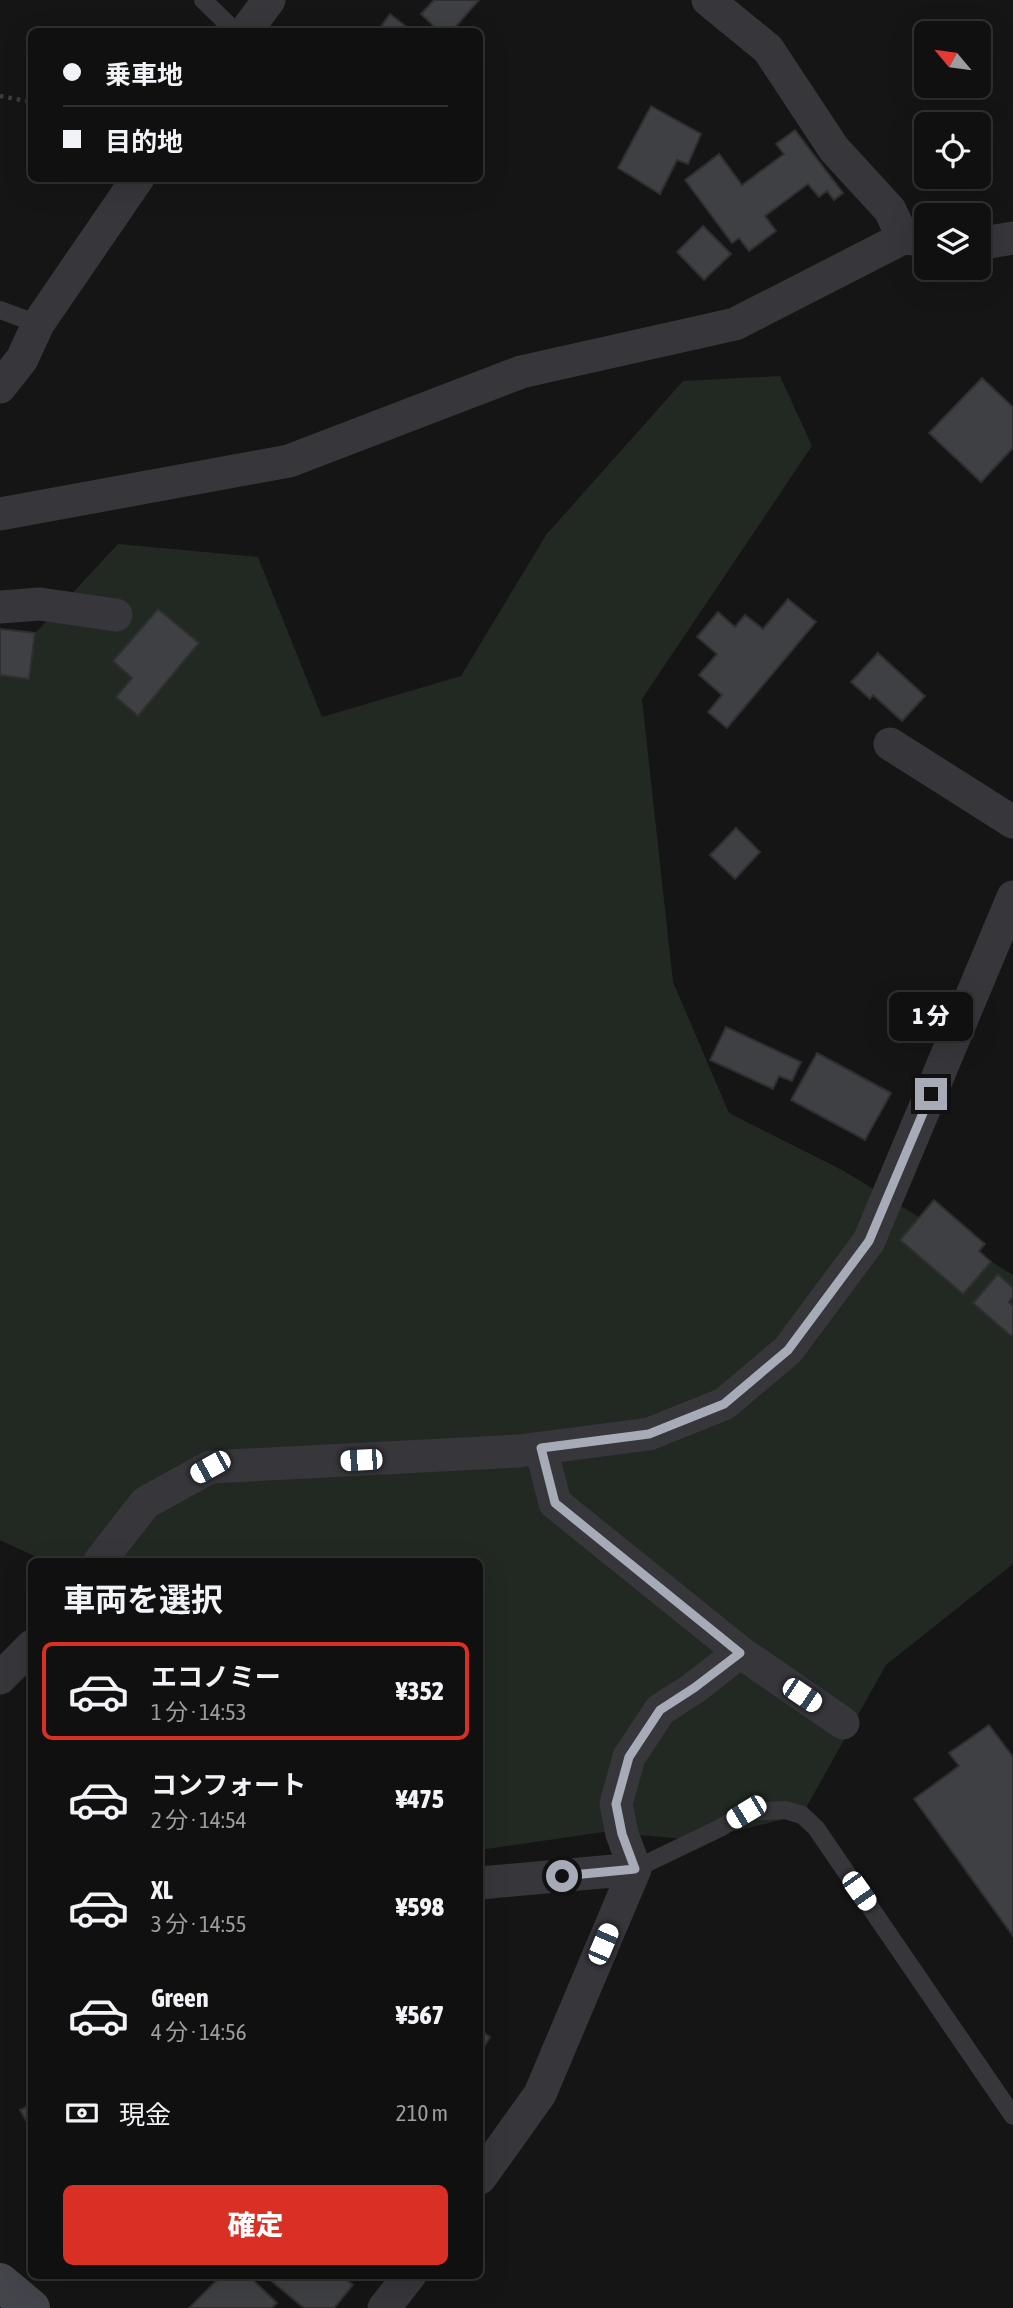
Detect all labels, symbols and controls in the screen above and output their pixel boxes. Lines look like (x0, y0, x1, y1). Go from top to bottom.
north arrow (914, 21, 990, 98)
map controls (914, 21, 991, 280)
text: 乗車地 (105, 60, 183, 90)
button: locate (914, 112, 991, 189)
text: 目的地 (105, 127, 183, 157)
button: layers (914, 203, 991, 280)
callout: 1 分 (889, 992, 973, 1042)
text: 1 分 (913, 1003, 949, 1029)
route end (915, 1078, 947, 1110)
car (187, 1448, 234, 1486)
car (340, 1448, 383, 1472)
text: 車両を選択 (63, 1581, 223, 1618)
icon: car (67, 1660, 130, 1723)
text: エコノミー (151, 1662, 281, 1692)
car (779, 1675, 826, 1715)
text: ¥352 (396, 1676, 444, 1706)
text: 1 分 · 14:53 (151, 1699, 247, 1725)
icon: car (67, 1768, 130, 1831)
text: コンフォート (151, 1770, 306, 1800)
text: ¥475 (396, 1784, 444, 1814)
car (723, 1792, 770, 1832)
text: 2 分 · 14:54 (151, 1807, 247, 1833)
route start (546, 1860, 578, 1892)
car (839, 1868, 880, 1914)
text: XL (151, 1875, 173, 1905)
icon: car (67, 1876, 130, 1939)
text: ¥598 (396, 1892, 444, 1922)
text: 3 分 · 14:55 (151, 1911, 247, 1937)
car (586, 1921, 621, 1967)
text: Green (151, 1983, 209, 2013)
icon: car (67, 1984, 130, 2047)
text: ¥567 (396, 2000, 444, 2030)
text: 4 分 · 14:56 (151, 2019, 247, 2045)
icon: cash (63, 2094, 101, 2132)
text: 現金 (119, 2100, 171, 2130)
text: 210 m (396, 2100, 448, 2126)
button: 確定 (63, 2185, 448, 2265)

